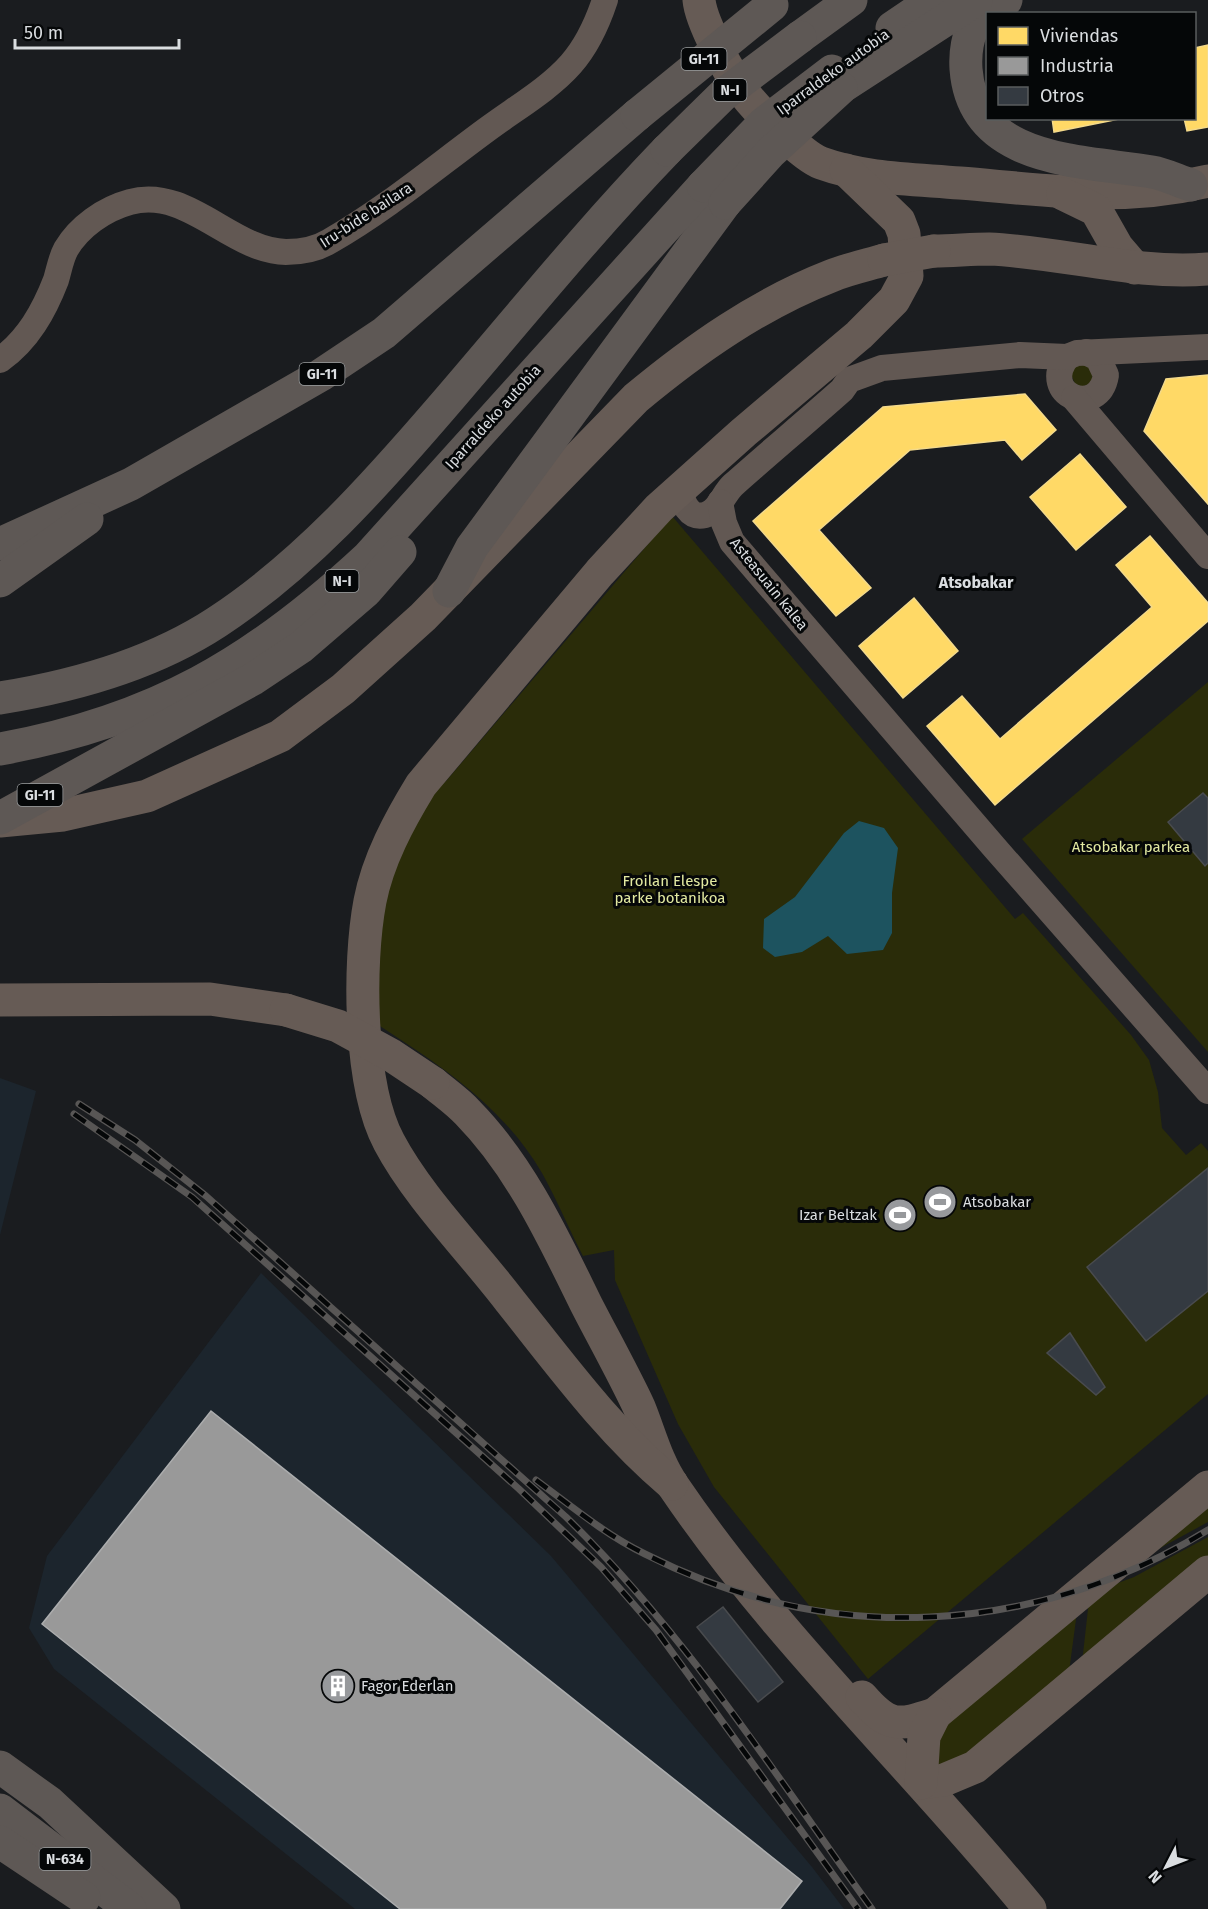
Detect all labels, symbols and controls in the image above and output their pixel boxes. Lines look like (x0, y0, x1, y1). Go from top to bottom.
scale bar (15, 12, 178, 50)
legend (986, 12, 1196, 120)
text: 50 m (24, 22, 63, 44)
street label: Iparraldeko autobia (773, 25, 893, 119)
text: Viviendas (1040, 25, 1118, 47)
road number: GI-11 (682, 48, 726, 70)
text: Industria (1040, 55, 1114, 77)
road number: N-I (714, 79, 746, 101)
text: Otros (1040, 85, 1084, 107)
street label: Iru-bide bailara (317, 179, 415, 251)
street label: Iparraldeko autobia (441, 361, 545, 473)
road number: GI-11 (300, 363, 344, 385)
street label: Asteasuain kalea (726, 534, 812, 634)
road number: N-I (326, 570, 358, 592)
district label: Atsobakar (938, 573, 1014, 592)
road number: GI-11 (18, 784, 63, 806)
park label: Atsobakar parkea (1072, 838, 1190, 856)
park label: Froilan Elespe parke botanikoa (615, 872, 725, 907)
sports icon: Atsobakar (922, 1184, 958, 1220)
place label: Atsobakar (963, 1193, 1031, 1211)
sports icon: Izar Beltzak (882, 1197, 918, 1233)
place label: Izar Beltzak (799, 1206, 877, 1224)
building icon: Fagor Ederlan (320, 1668, 356, 1704)
place label: Fagor Ederlan (361, 1677, 454, 1695)
north arrow (1136, 1837, 1196, 1897)
road number: N-634 (40, 1848, 90, 1870)
text: N (1145, 1866, 1166, 1887)

